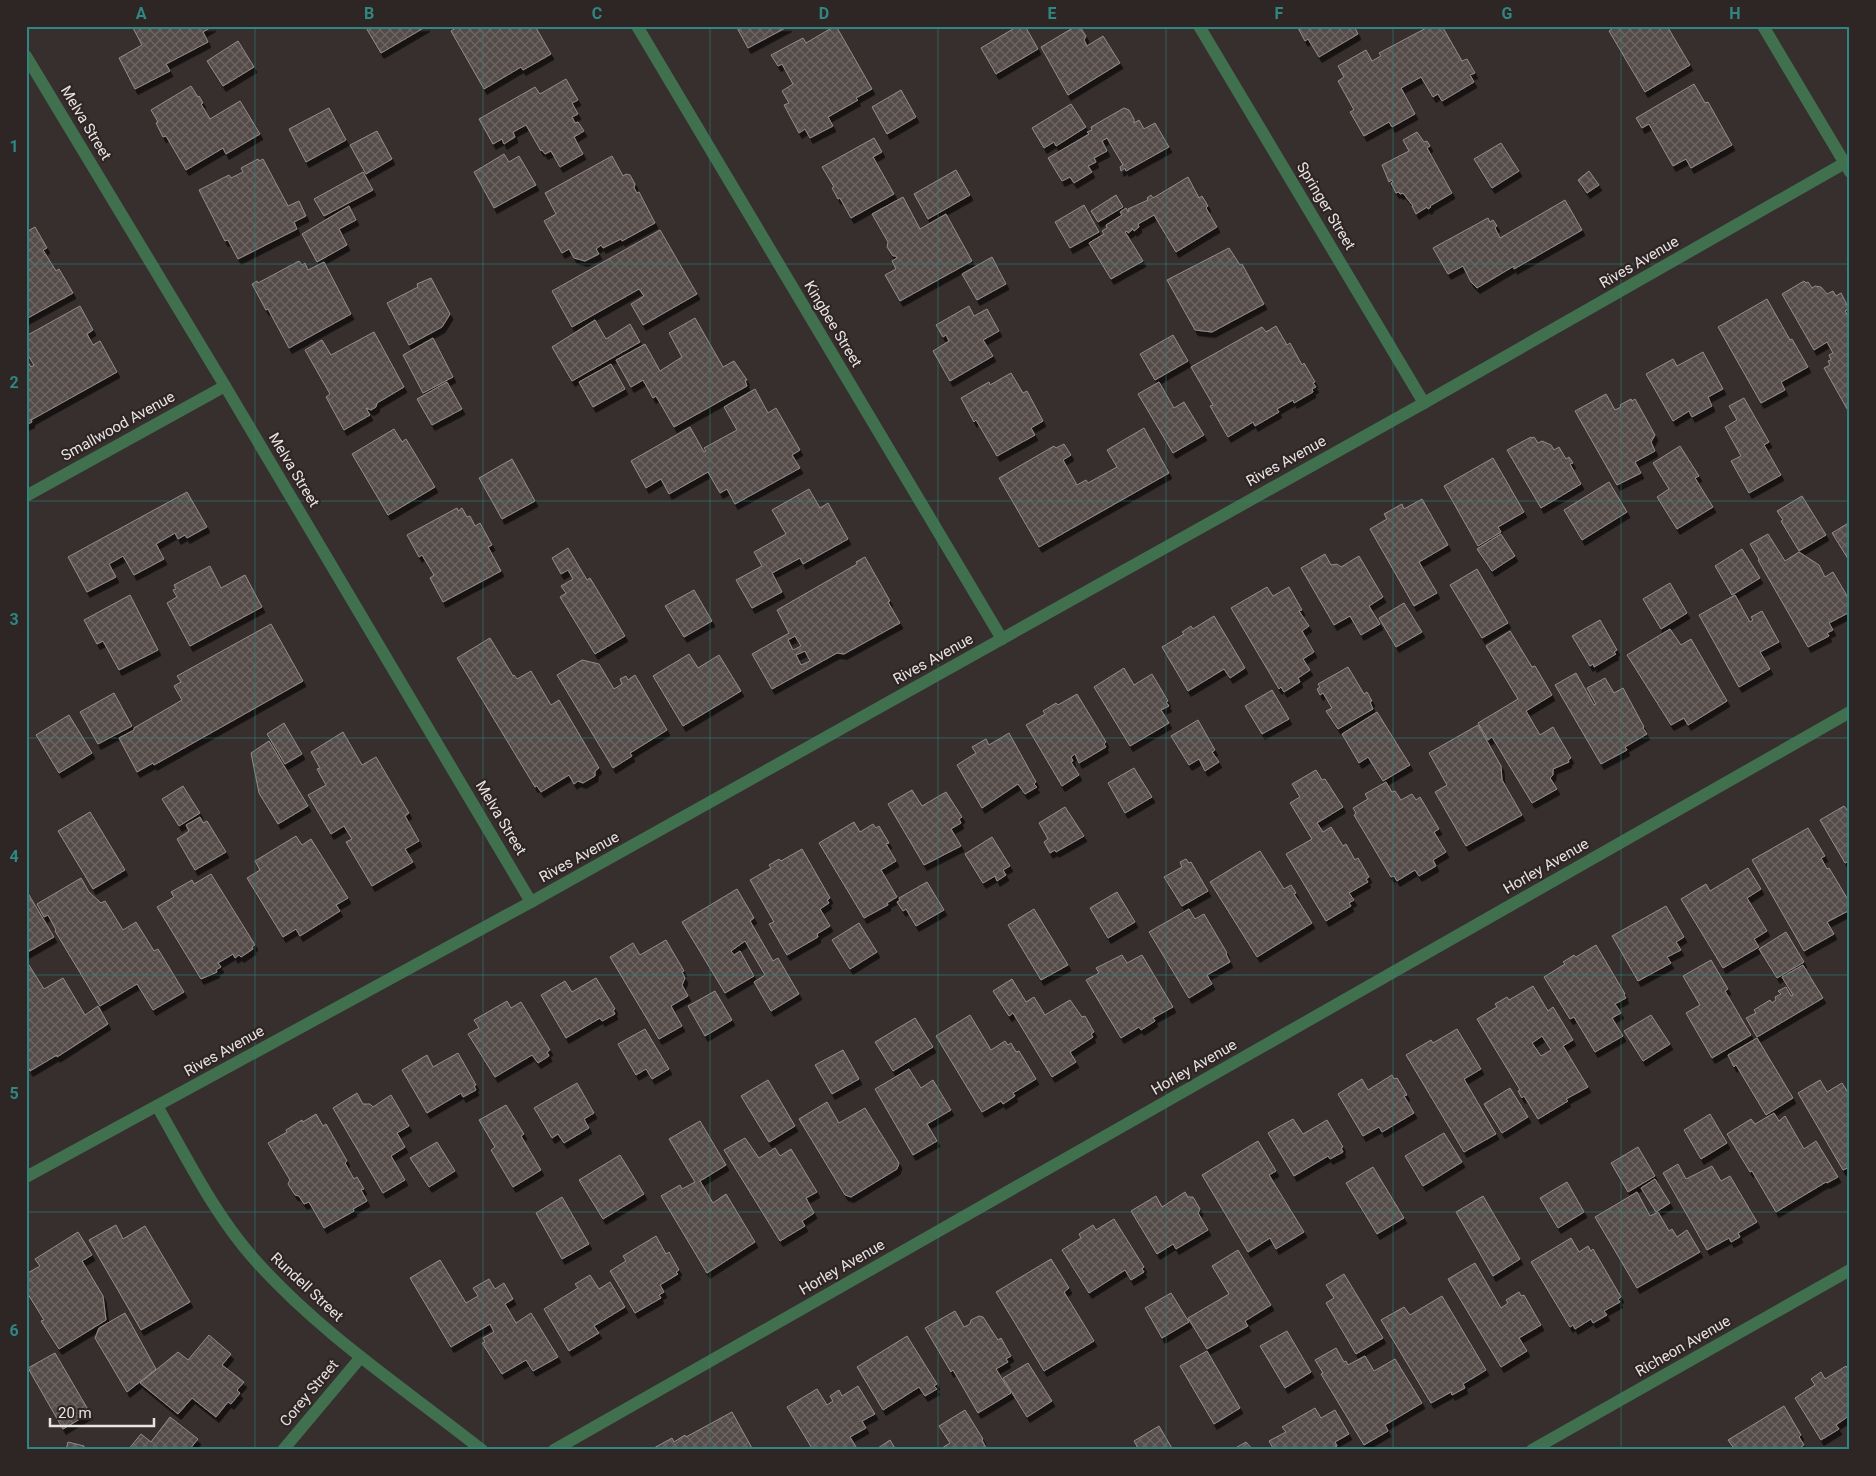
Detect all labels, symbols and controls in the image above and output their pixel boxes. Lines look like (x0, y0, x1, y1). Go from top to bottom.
text: A (136, 4, 147, 23)
text: B (364, 4, 374, 23)
text: C (592, 4, 602, 23)
text: D (819, 4, 829, 23)
text: E (1048, 4, 1057, 23)
text: F (1275, 4, 1284, 23)
text: G (1502, 4, 1513, 23)
text: H (1729, 4, 1741, 23)
street label: Melva Street (57, 83, 115, 163)
text: 1 (9, 137, 19, 156)
street label: Springer Street (1293, 159, 1359, 253)
street label: Rives Avenue (1596, 232, 1682, 292)
street label: Kingbee Street (800, 278, 866, 370)
text: 2 (9, 373, 19, 392)
street label: Smallwood Avenue (58, 387, 178, 465)
street label: Melva Street (265, 430, 323, 510)
street label: Rives Avenue (1243, 432, 1329, 490)
text: 3 (9, 610, 19, 629)
street label: Rives Avenue (890, 630, 976, 688)
street label: Melva Street (472, 778, 530, 858)
street label: Rives Avenue (536, 828, 622, 886)
street label: Horley Avenue (1500, 834, 1592, 898)
text: 4 (9, 847, 19, 866)
street label: Rives Avenue (181, 1022, 267, 1080)
street label: Horley Avenue (1148, 1035, 1240, 1099)
text: 5 (9, 1084, 19, 1103)
street label: Horley Avenue (796, 1235, 888, 1299)
street label: Rundell Street (267, 1249, 347, 1325)
street label: Richeon Avenue (1632, 1312, 1734, 1380)
text: 6 (9, 1321, 19, 1340)
street label: Corey Street (276, 1356, 342, 1430)
scale bar (50, 1396, 154, 1428)
text: 20 m (58, 1404, 92, 1422)

